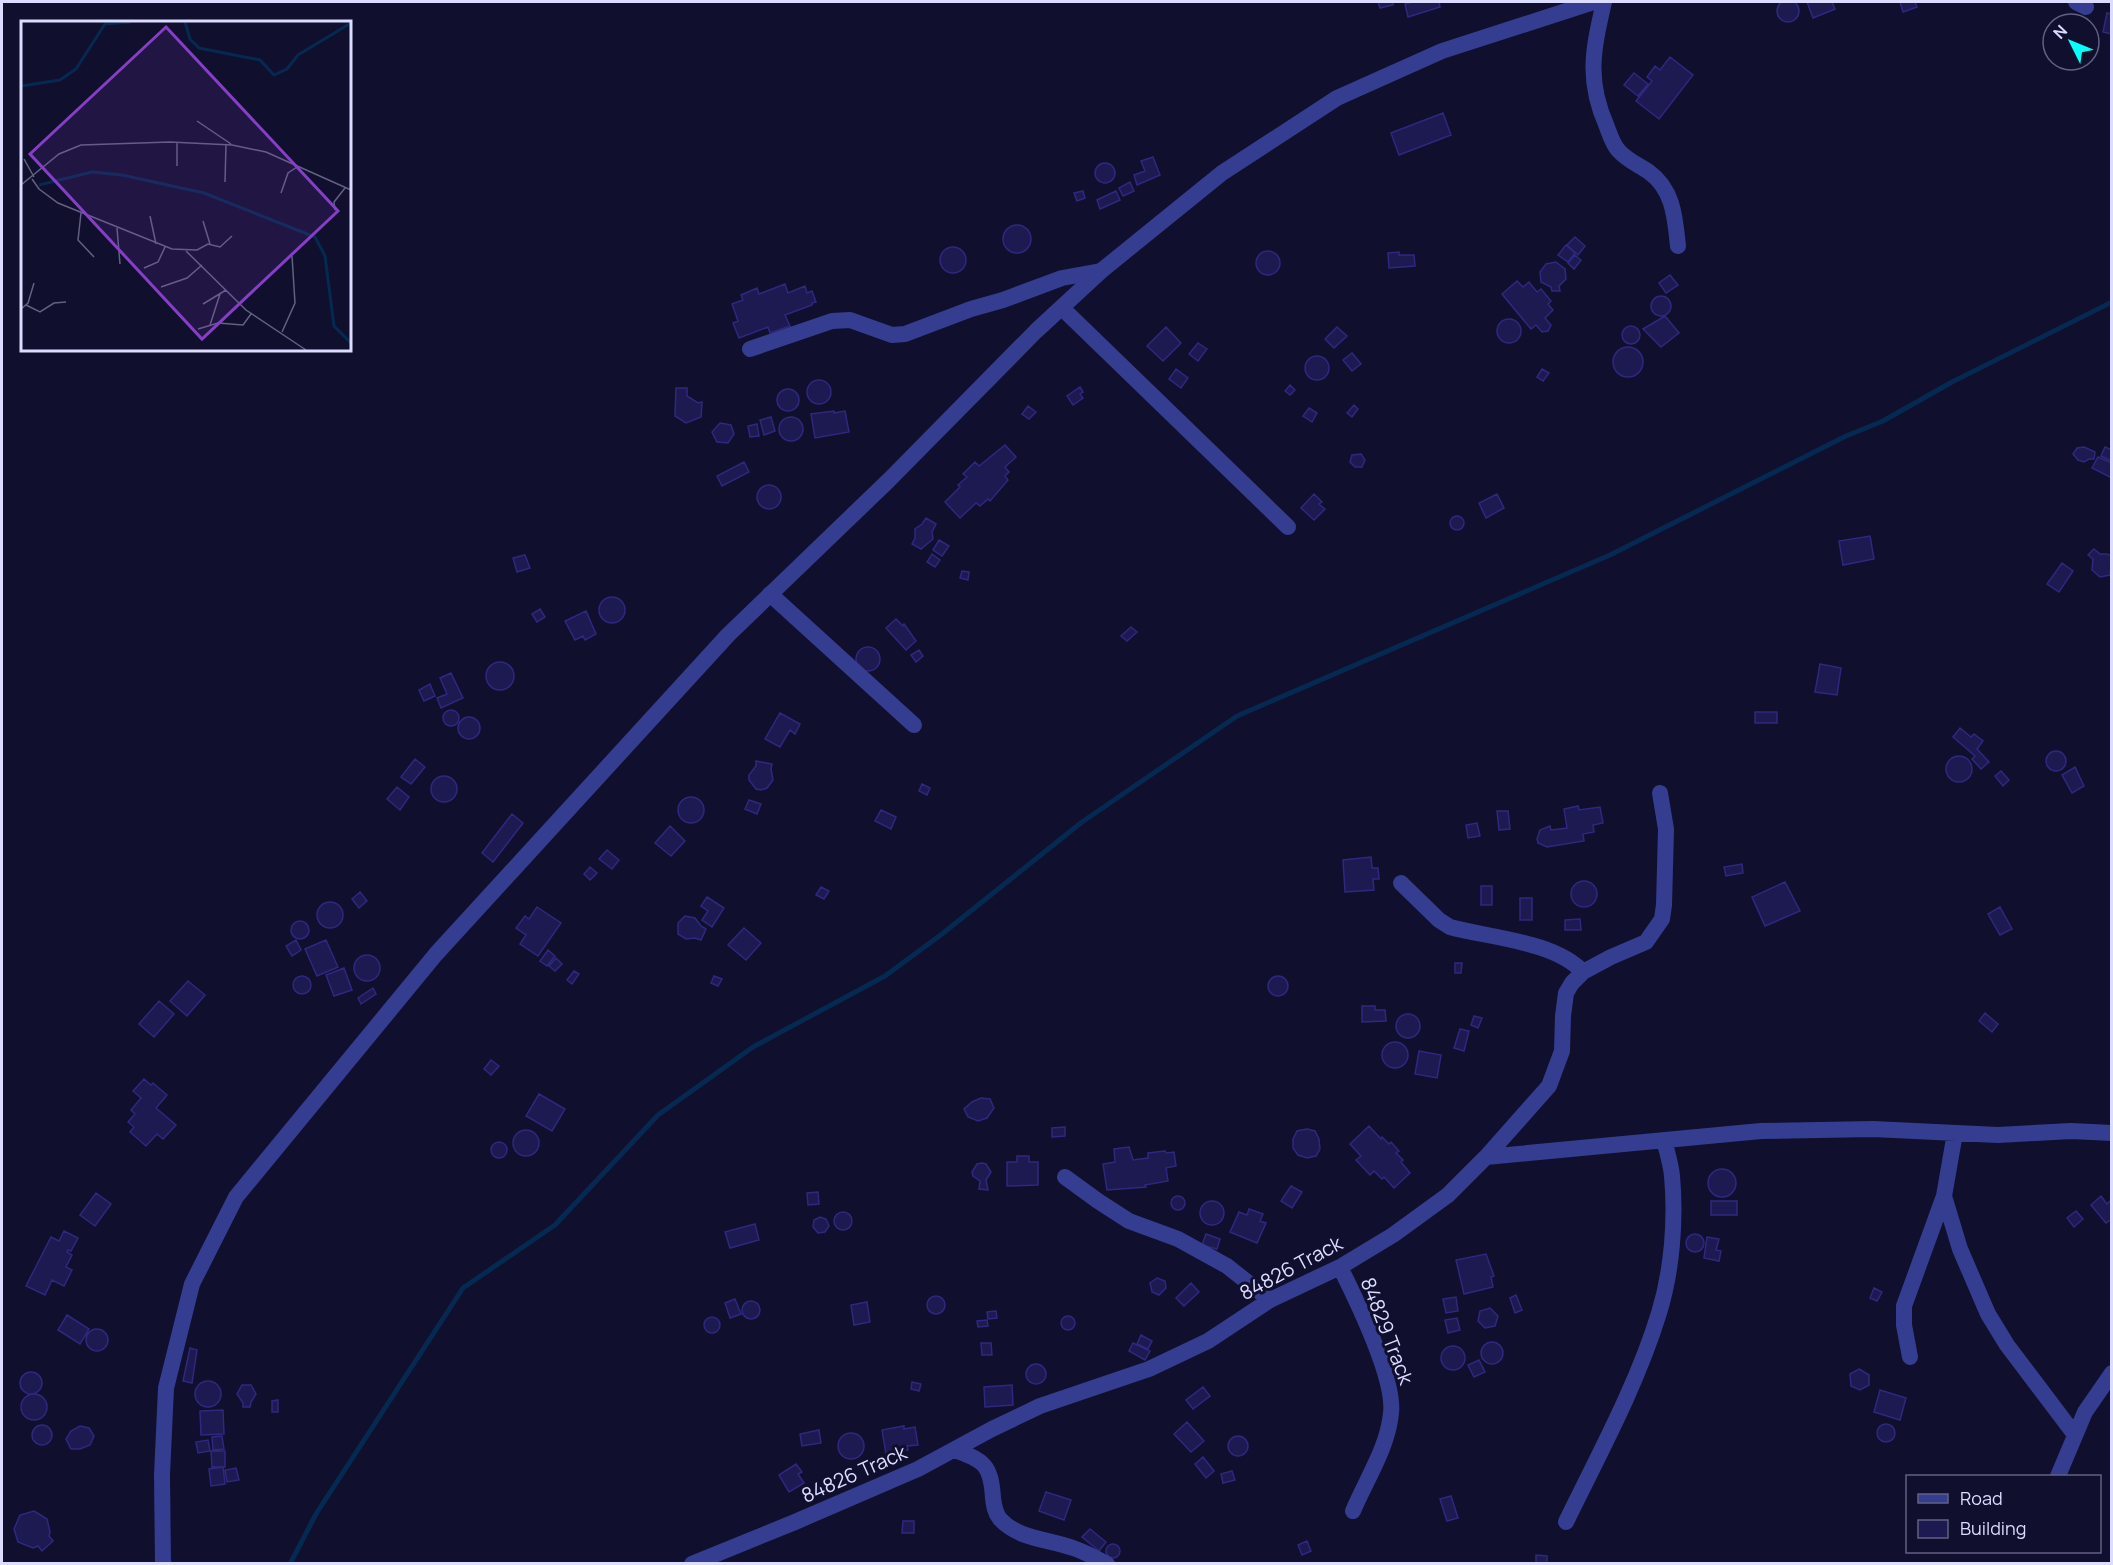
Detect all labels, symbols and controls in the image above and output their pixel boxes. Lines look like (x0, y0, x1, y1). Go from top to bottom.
north arrow (2041, 12, 2101, 72)
text: N (2048, 20, 2072, 43)
inset map (21, 21, 351, 351)
street label: 84826 Track (1235, 1229, 1348, 1306)
street label: 84829 Track (1355, 1273, 1421, 1389)
street label: 84826 Track (797, 1438, 912, 1509)
legend (1906, 1475, 2101, 1553)
text: Road (1960, 1486, 2003, 1510)
text: Building (1960, 1516, 2026, 1540)

